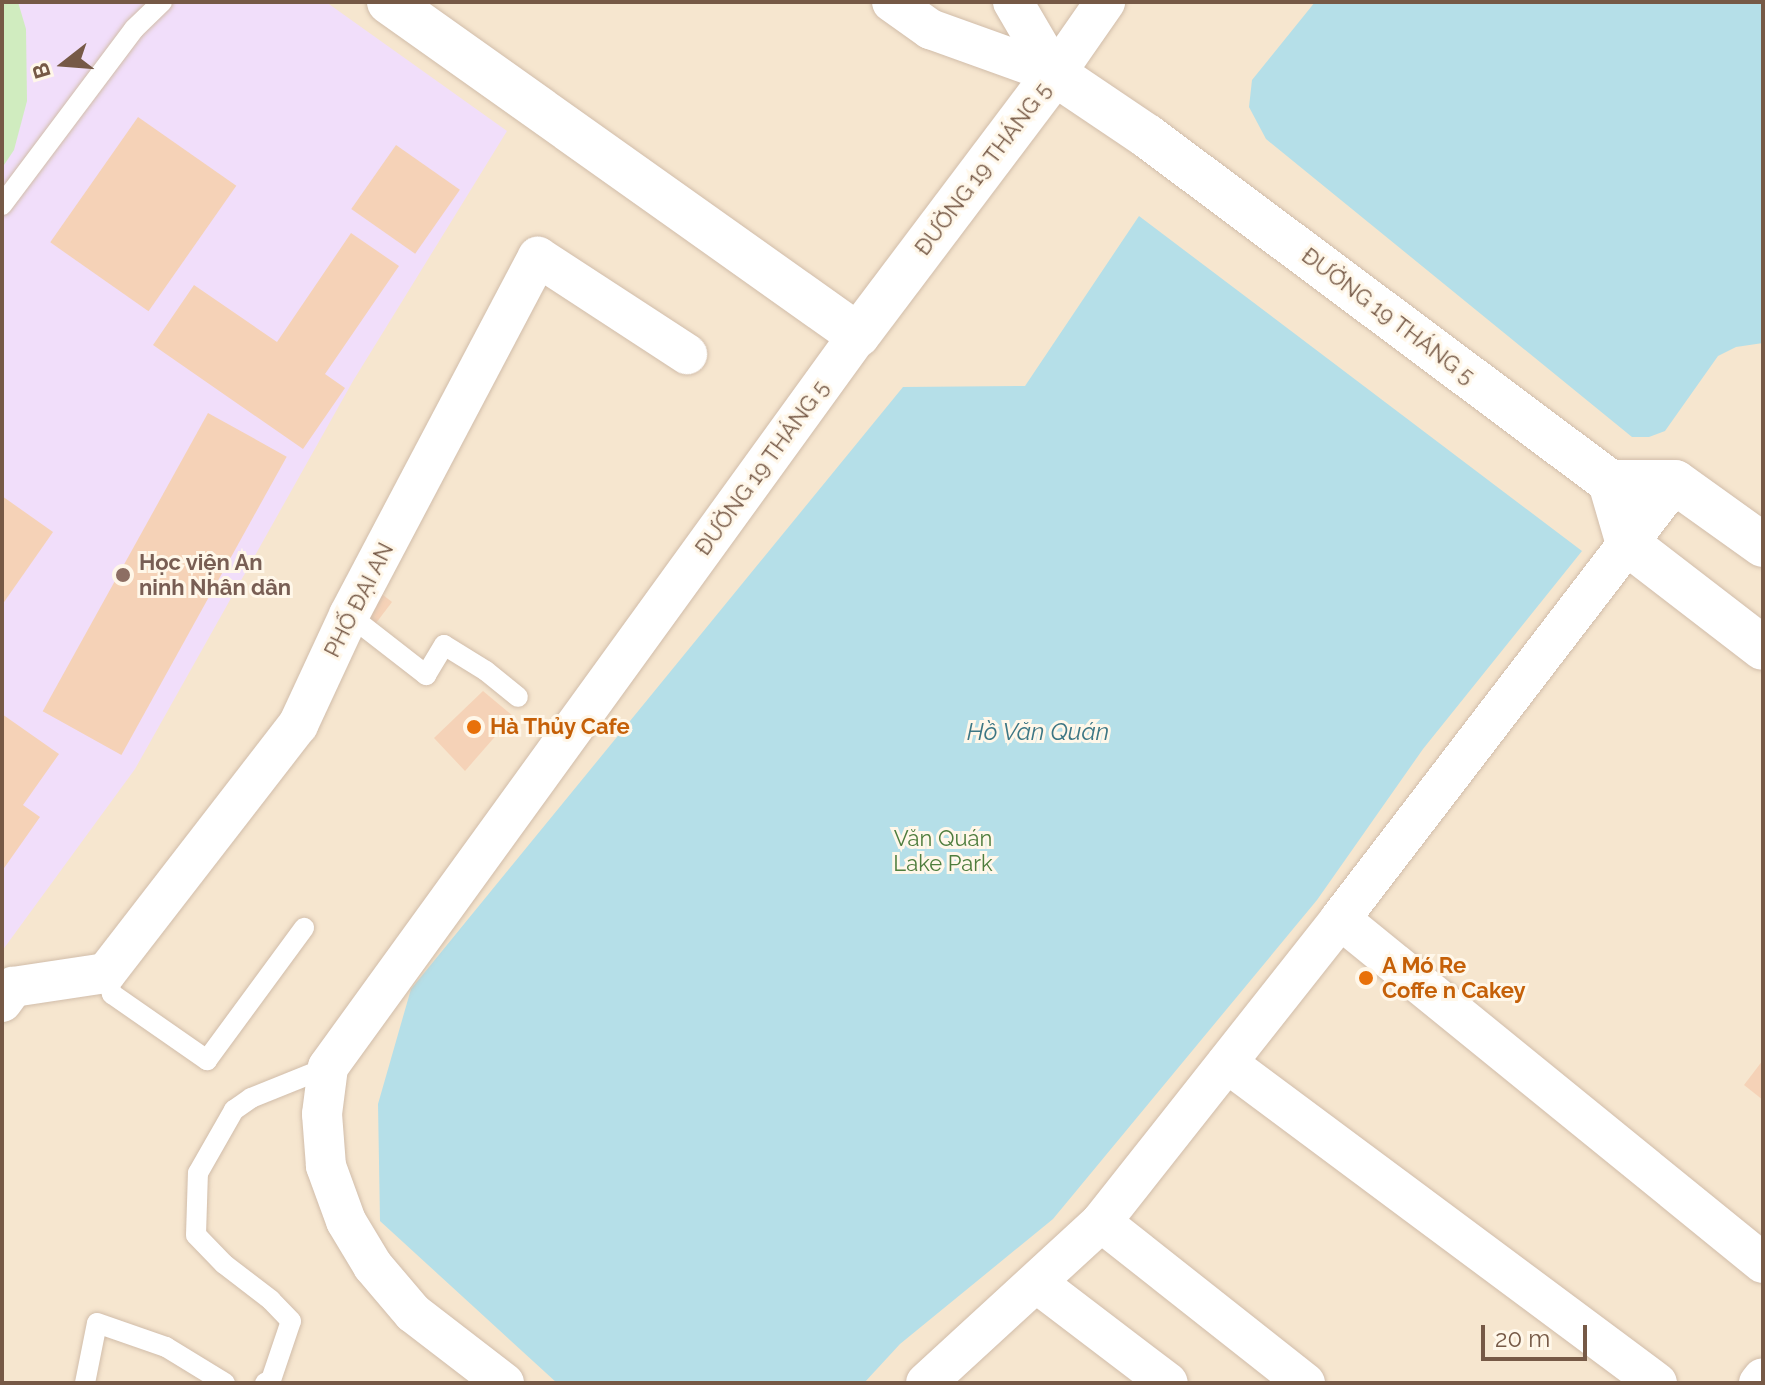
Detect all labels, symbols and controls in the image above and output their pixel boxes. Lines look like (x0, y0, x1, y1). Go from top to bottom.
north arrow (24, 24, 104, 104)
text: B (26, 60, 56, 82)
street label: ĐƯỜNG 19 THÁNG 5 (909, 77, 1057, 261)
street label: ĐƯỜNG 19 THÁNG 5 (1296, 242, 1480, 390)
street label: ĐƯỜNG 19 THÁNG 5 (690, 375, 834, 561)
street label: PHỐ ĐẠI AN (319, 538, 399, 662)
place label: Học viện An ninh Nhân dân (139, 549, 291, 600)
marker: Học viện An ninh Nhân dân (114, 566, 132, 584)
place label: Hà Thủy Cafe (490, 714, 631, 740)
marker: Hà Thủy Cafe (465, 718, 483, 736)
water label: Hồ Văn Quán (966, 718, 1110, 746)
park label: Văn Quán Lake Park (893, 825, 993, 876)
place label: A Mó Re Coffe n Cakey (1382, 952, 1526, 1004)
marker: A Mó Re Coffe n Cakey (1357, 969, 1375, 987)
scale bar (1485, 1309, 1591, 1359)
text: 20 m (1495, 1324, 1550, 1353)

